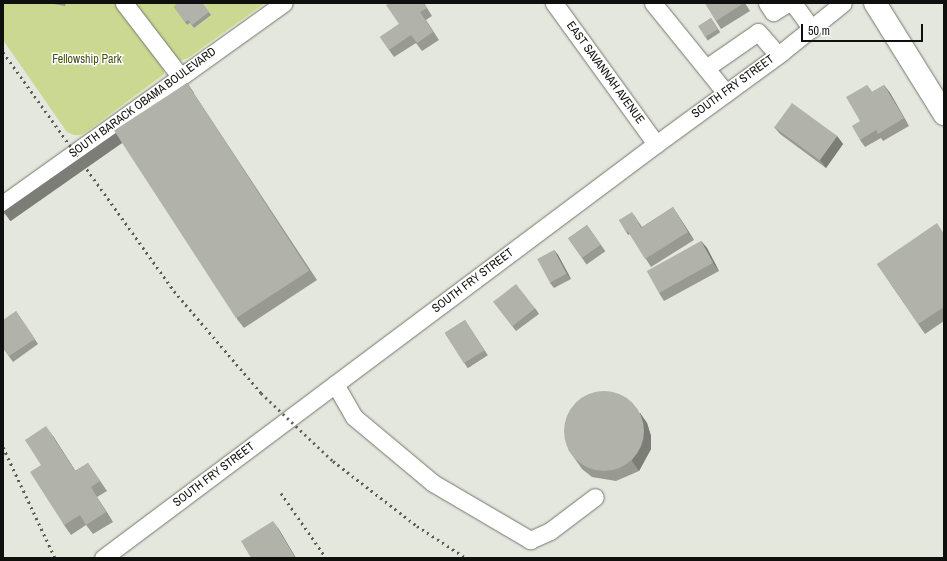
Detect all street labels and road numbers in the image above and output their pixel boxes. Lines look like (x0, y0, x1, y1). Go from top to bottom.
street label: EAST SAVANNAH AVENUE (563, 19, 647, 127)
street label: SOUTH BARACK OBAMA BOULEVARD (67, 45, 219, 161)
street label: SOUTH FRY STREET (689, 52, 777, 122)
street label: SOUTH FRY STREET (429, 246, 517, 316)
street label: SOUTH FRY STREET (170, 440, 258, 510)

